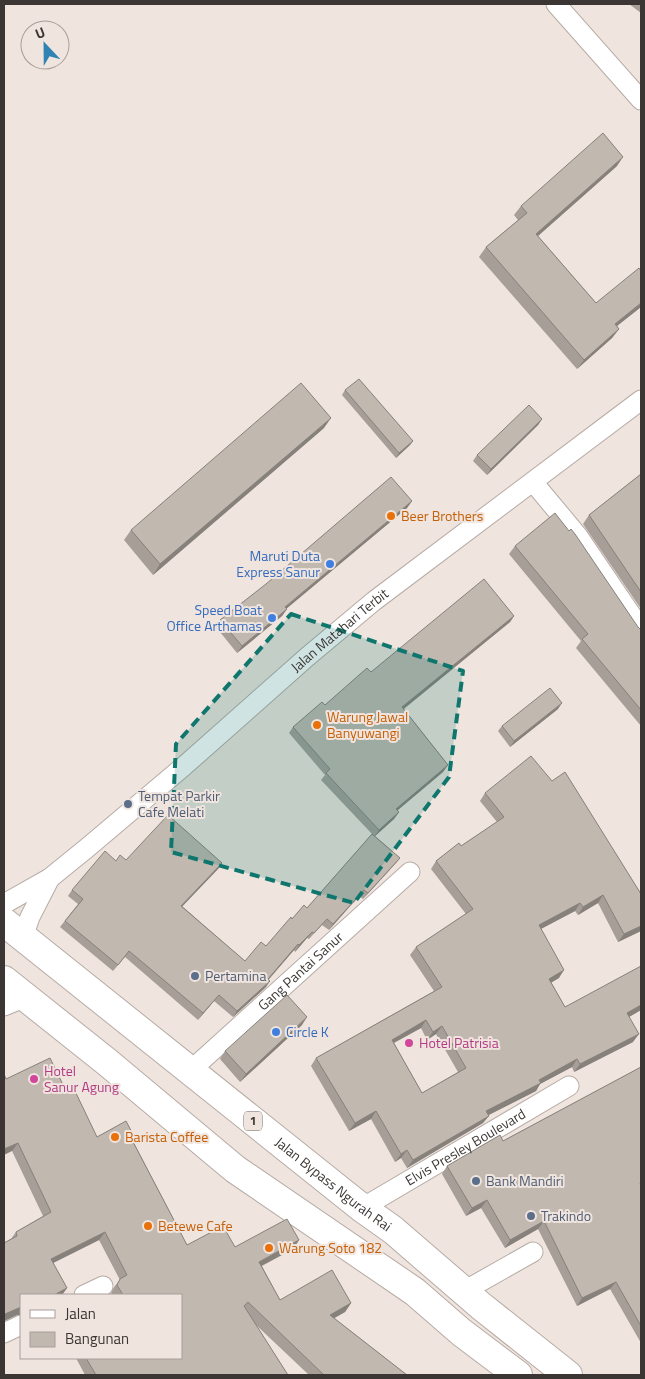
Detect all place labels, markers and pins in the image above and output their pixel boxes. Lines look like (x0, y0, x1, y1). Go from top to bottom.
place label: Beer Brothers (401, 505, 483, 526)
marker: Beer Brothers (385, 510, 397, 522)
place label: Maruti Duta Express Sanur (236, 545, 320, 582)
marker: Maruti Duta Express Sanur (324, 558, 336, 570)
place label: Speed Boat Office Arthamas (166, 599, 262, 636)
marker: Speed Boat Office Arthamas (266, 612, 278, 624)
place label: Warung Jawal Banyuwangi (327, 706, 408, 743)
marker: Warung Jawal Banyuwangi (311, 719, 323, 731)
place label: Tempat Parkir Cafe Melati (138, 785, 220, 822)
marker: Tempat Parkir Cafe Melati (122, 798, 134, 810)
place label: Pertamina (205, 965, 266, 986)
marker: Pertamina (189, 970, 201, 982)
place label: Circle K (286, 1021, 329, 1042)
marker: Circle K (270, 1026, 282, 1038)
place label: Hotel Patrisia (419, 1032, 499, 1053)
marker: Hotel Patrisia (403, 1037, 415, 1049)
place label: Hotel Sanur Agung (44, 1060, 119, 1097)
marker: Hotel Sanur Agung (28, 1073, 40, 1085)
place label: Barista Coffee (125, 1126, 208, 1147)
marker: Barista Coffee (109, 1131, 121, 1143)
place label: Bank Mandiri (486, 1170, 564, 1191)
marker: Bank Mandiri (470, 1175, 482, 1187)
place label: Trakindo (541, 1205, 591, 1226)
marker: Trakindo (525, 1210, 537, 1222)
place label: Betewe Cafe (158, 1215, 233, 1236)
marker: Betewe Cafe (142, 1220, 154, 1232)
place label: Warung Soto 182 (279, 1237, 382, 1258)
marker: Warung Soto 182 (263, 1242, 275, 1254)

